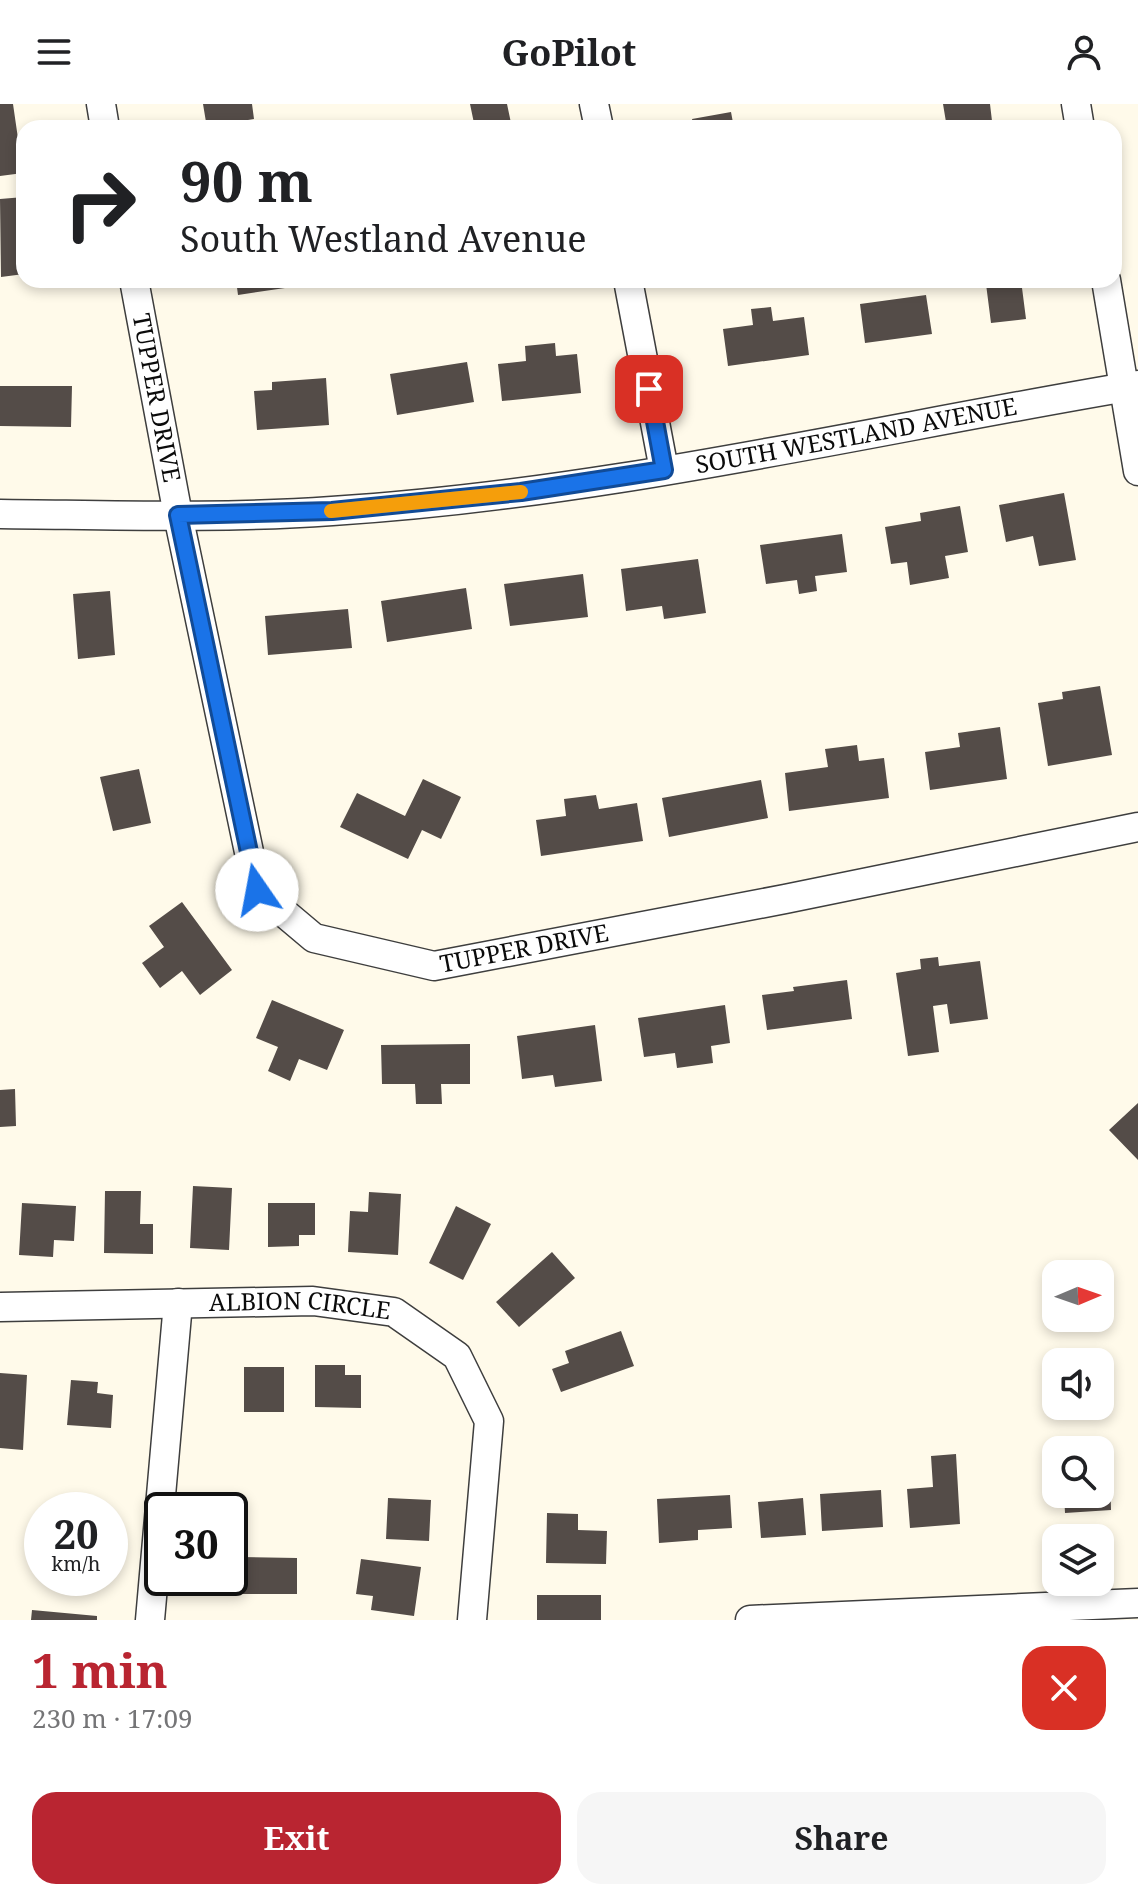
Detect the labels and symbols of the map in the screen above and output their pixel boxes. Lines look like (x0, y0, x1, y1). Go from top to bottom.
street label: TUPPER DRIVE (126, 311, 190, 485)
pin (615, 355, 683, 423)
street label: SOUTH WESTLAND AVENUE (693, 389, 1019, 480)
position arrow (215, 848, 299, 932)
street label: TUPPER DRIVE (437, 915, 611, 980)
north arrow (1042, 1260, 1114, 1332)
street label: ALBION CIRCLE (208, 1282, 393, 1326)
speed limit sign: 30 (144, 1492, 248, 1596)

